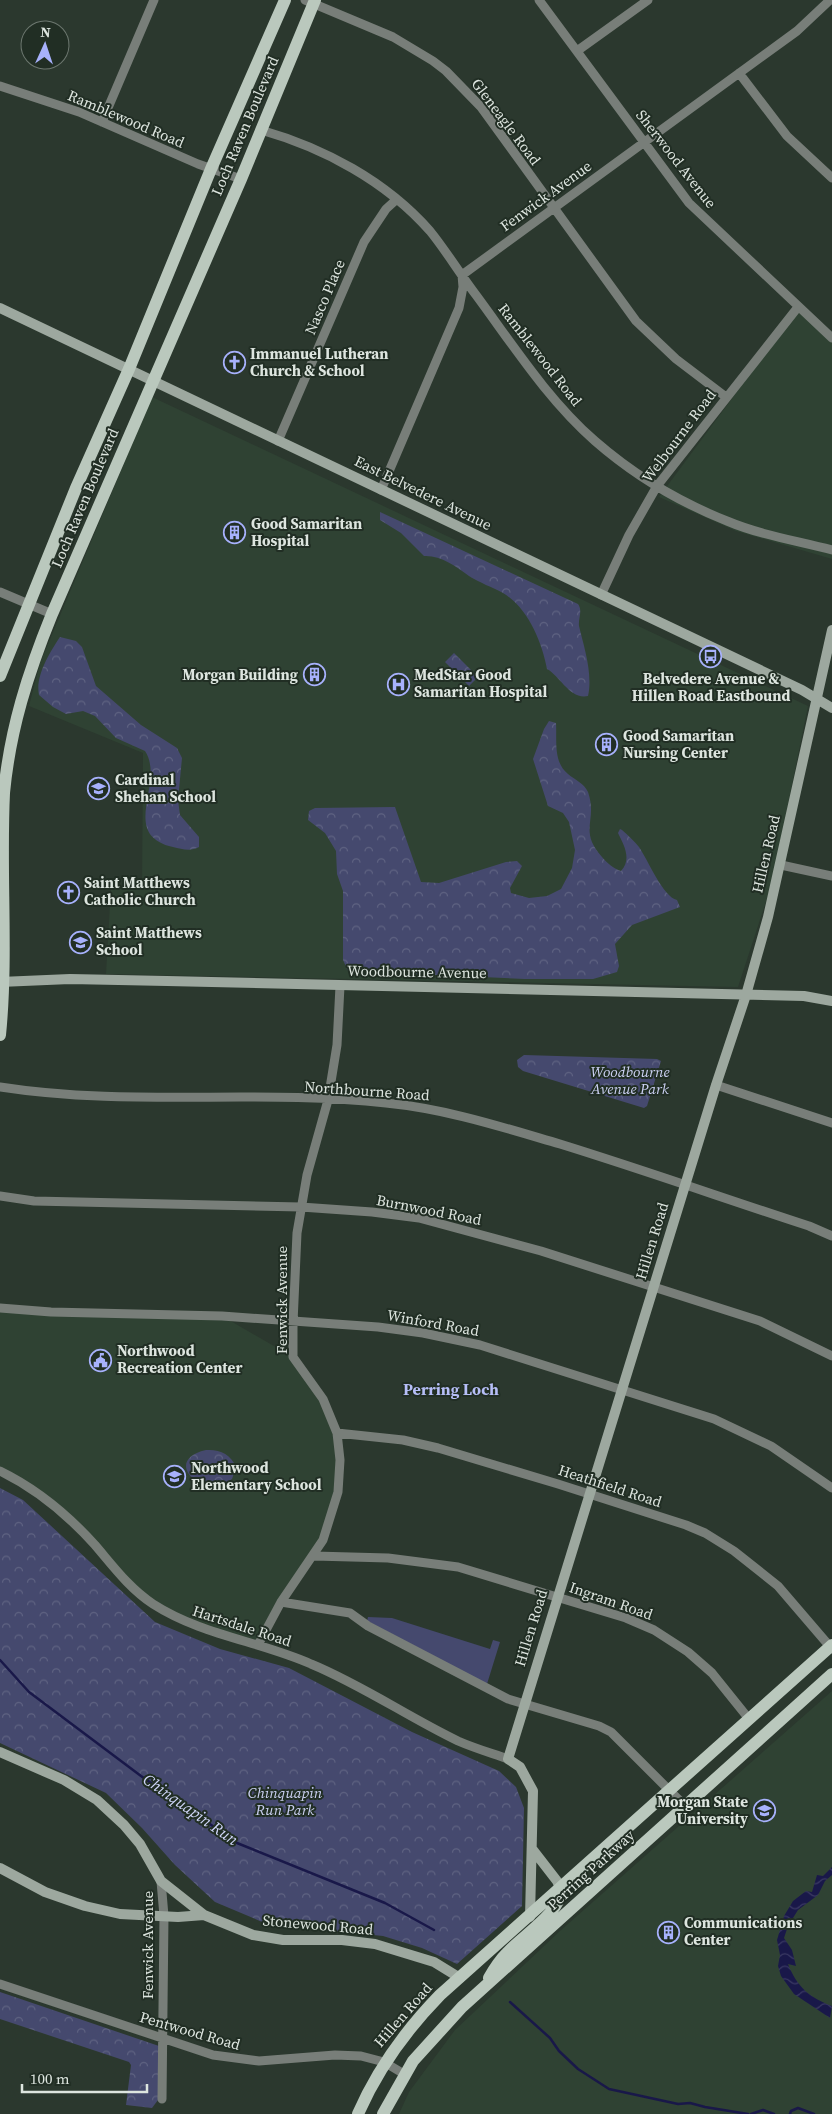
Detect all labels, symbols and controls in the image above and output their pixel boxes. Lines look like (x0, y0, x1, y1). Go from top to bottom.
north arrow (20, 20, 70, 70)
text: N (40, 22, 51, 42)
street label: Loch Raven Boulevard (206, 53, 284, 199)
street label: Gleneagle Road (467, 74, 546, 170)
street label: Ramblewood Road (65, 84, 188, 153)
street label: Sherwood Avenue (631, 105, 722, 213)
street label: Fenwick Avenue (496, 155, 596, 236)
street label: Nasco Place (299, 256, 350, 338)
street label: Ramblewood Road (494, 299, 587, 411)
place label: Immanuel Lutheran Church & School (250, 343, 389, 381)
church icon: Immanuel Lutheran Church & School (222, 351, 246, 375)
street label: Welbourne Road (637, 385, 721, 487)
street label: Loch Raven Boulevard (46, 425, 124, 571)
street label: East Belvedere Avenue (351, 450, 496, 535)
place label: Good Samaritan Hospital (251, 513, 362, 551)
building icon: Good Samaritan Hospital (223, 521, 247, 545)
bus stop icon: Belvedere Avenue & Hillen Road Eastbound (699, 644, 723, 668)
building icon: Morgan Building (302, 663, 326, 687)
place label: Morgan Building (182, 664, 298, 685)
place label: MedStar Good Samaritan Hospital (414, 664, 547, 702)
place label: Belvedere Avenue & Hillen Road Eastbound (632, 668, 790, 706)
hospital icon: MedStar Good Samaritan Hospital (386, 672, 410, 696)
place label: Good Samaritan Nursing Center (623, 725, 734, 763)
building icon: Good Samaritan Nursing Center (595, 733, 619, 757)
place label: Cardinal Shehan School (115, 769, 216, 807)
school or university icon: Cardinal Shehan School (87, 777, 111, 801)
street label: Hillen Road (746, 812, 785, 895)
place label: Saint Matthews Catholic Church (84, 872, 196, 910)
church icon: Saint Matthews Catholic Church (56, 880, 80, 904)
place label: Saint Matthews School (96, 922, 202, 960)
school or university icon: Saint Matthews School (68, 930, 92, 954)
street label: Woodbourne Avenue (347, 960, 487, 983)
park label: Woodbourne Avenue Park (590, 1061, 670, 1099)
street label: Northbourne Road (304, 1076, 431, 1105)
street label: Burnwood Road (375, 1189, 484, 1230)
street label: Hillen Road (630, 1199, 673, 1282)
street label: Fenwick Avenue (271, 1245, 292, 1354)
street label: Winford Road (385, 1304, 481, 1341)
place label: Northwood Recreation Center (117, 1340, 242, 1378)
public building icon: Northwood Recreation Center (89, 1348, 113, 1372)
district label: Perring Loch (403, 1378, 499, 1400)
place label: Northwood Elementary School (191, 1457, 322, 1495)
street label: Heathfield Road (556, 1459, 665, 1512)
school or university icon: Northwood Elementary School (163, 1465, 187, 1489)
street label: Ingram Road (567, 1576, 656, 1625)
street label: Hillen Road (509, 1586, 552, 1669)
street label: Hartsdale Road (190, 1600, 295, 1652)
water label: Chinquapin Run (139, 1768, 243, 1850)
park label: Chinquapin Run Park (248, 1782, 323, 1820)
place label: Morgan State University (657, 1791, 748, 1829)
school or university icon: Morgan State University (752, 1799, 776, 1823)
street label: Perring Parkway (542, 1825, 639, 1915)
street label: Fenwick Avenue (137, 1890, 158, 1999)
street label: Stonewood Road (262, 1909, 375, 1940)
place label: Communications Center (684, 1912, 802, 1950)
building icon: Communications Center (656, 1920, 680, 1944)
street label: Hillen Road (369, 1977, 437, 2052)
street label: Pentwood Road (137, 2006, 243, 2055)
scale bar (22, 2062, 148, 2094)
text: 100 m (30, 2068, 70, 2089)

